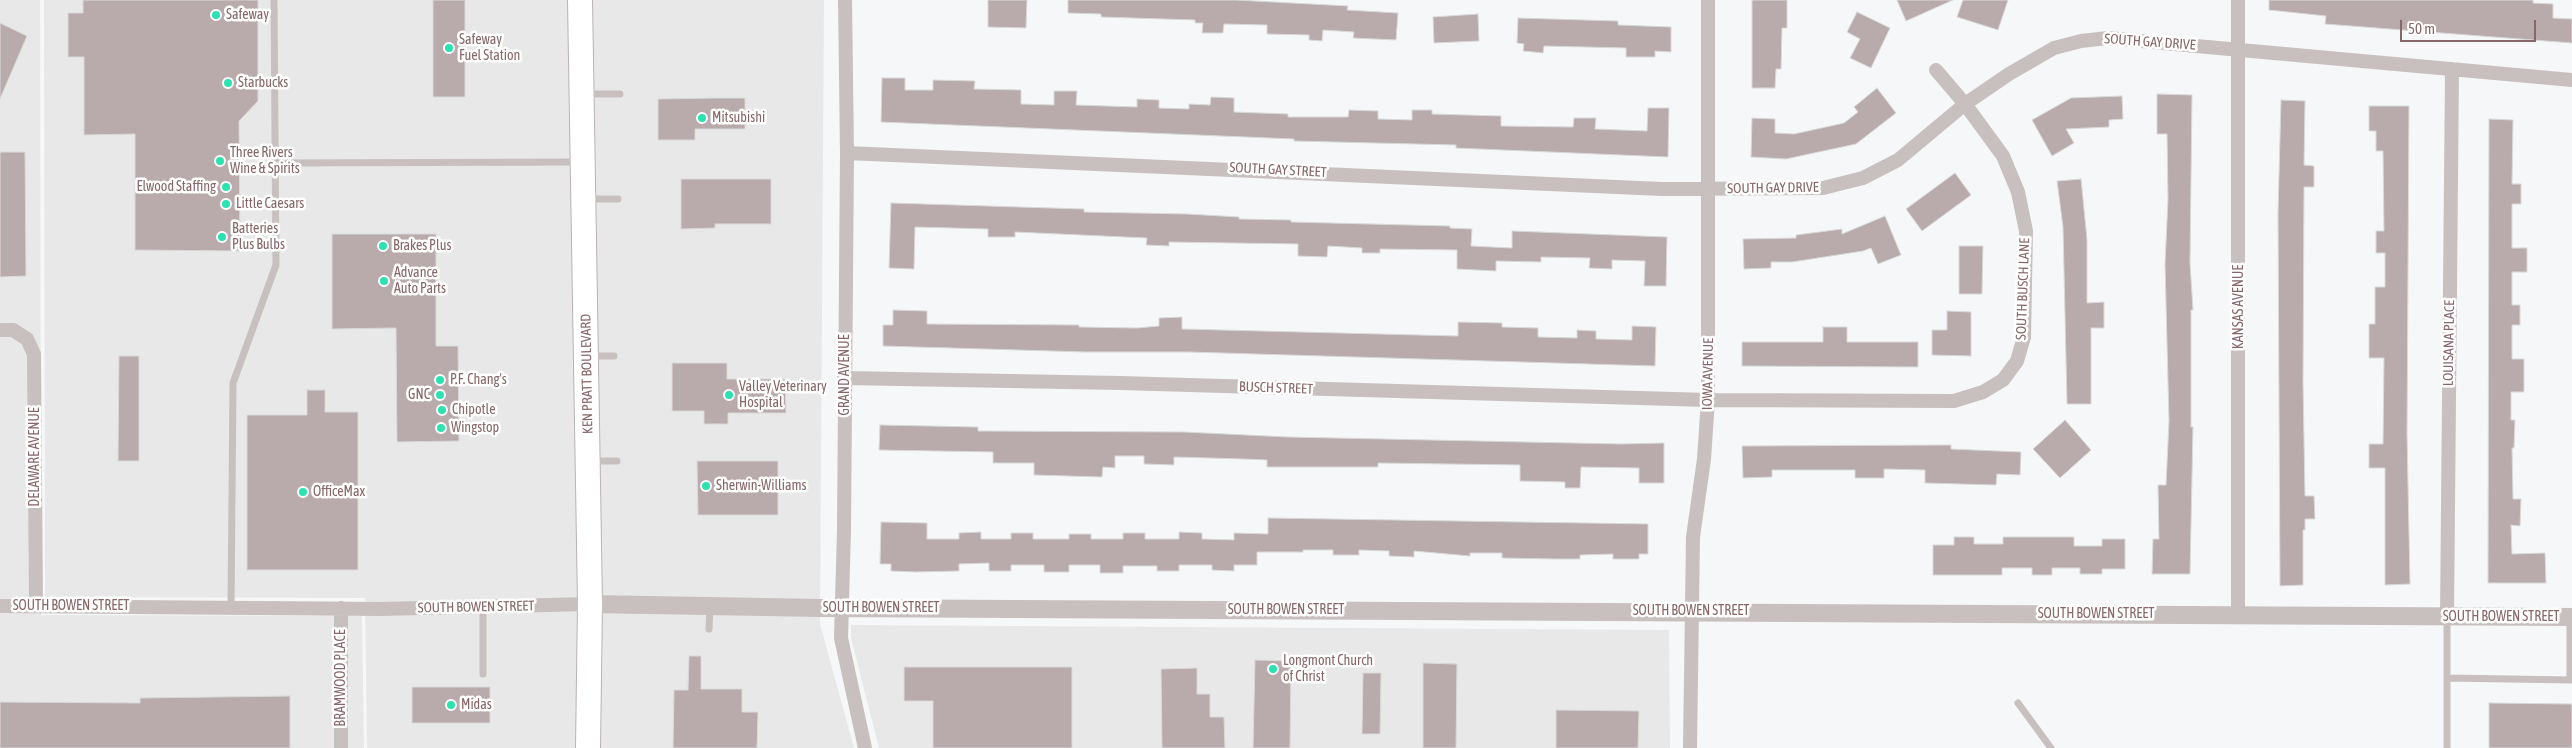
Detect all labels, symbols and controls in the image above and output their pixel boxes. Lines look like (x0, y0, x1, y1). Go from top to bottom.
place label: Safeway (226, 7, 269, 23)
marker: Safeway (210, 9, 222, 21)
scale bar (2402, 10, 2538, 42)
text: 50 m (2408, 20, 2435, 37)
street label: SOUTH GAY DRIVE (2104, 30, 2196, 54)
place label: Safeway Fuel Station (459, 32, 520, 64)
marker: Safeway Fuel Station (443, 42, 455, 54)
place label: Starbucks (238, 75, 288, 91)
marker: Starbucks (222, 77, 234, 89)
place label: Mitsubishi (712, 110, 765, 126)
marker: Mitsubishi (696, 112, 708, 124)
place label: Three Rivers Wine & Spirits (230, 145, 300, 178)
marker: Three Rivers Wine & Spirits (214, 155, 226, 167)
street label: SOUTH GAY STREET (1229, 159, 1327, 181)
place label: Elwood Staffing (136, 179, 216, 195)
street label: SOUTH GAY DRIVE (1727, 179, 1819, 197)
marker: Elwood Staffing (220, 181, 232, 193)
place label: Little Caesars (236, 196, 304, 212)
marker: Little Caesars (220, 198, 232, 210)
place label: Batteries Plus Bulbs (232, 221, 285, 253)
marker: Batteries Plus Bulbs (216, 231, 228, 243)
place label: Brakes Plus (393, 238, 451, 254)
street label: SOUTH BUSCH LANE (2013, 238, 2033, 340)
marker: Brakes Plus (377, 240, 389, 252)
place label: Advance Auto Parts (394, 265, 446, 298)
street label: KANSAS AVENUE (2231, 265, 2247, 349)
marker: Advance Auto Parts (378, 275, 390, 287)
street label: LOUISANA PLACE (2440, 300, 2458, 386)
street label: KEN PRATT BOULEVARD (578, 314, 596, 434)
street label: GRAND AVENUE (837, 334, 853, 416)
street label: IOWA AVENUE (1699, 338, 1717, 410)
place label: P.F. Chang's (450, 372, 507, 388)
marker: P.F. Chang's (434, 374, 446, 386)
street label: BUSCH STREET (1239, 378, 1313, 398)
place label: Valley Veterinary Hospital (739, 379, 827, 412)
place label: GNC (408, 387, 430, 403)
marker: GNC (434, 389, 446, 401)
marker: Valley Veterinary Hospital (723, 389, 735, 401)
place label: Chipotle (452, 402, 495, 418)
marker: Chipotle (436, 404, 448, 416)
street label: DELAWARE AVENUE (27, 407, 43, 507)
place label: Wingstop (451, 420, 499, 436)
marker: Wingstop (435, 422, 447, 434)
place label: Sherwin-Williams (716, 478, 807, 494)
marker: Sherwin-Williams (700, 480, 712, 492)
place label: OfficeMax (313, 484, 365, 500)
marker: OfficeMax (297, 486, 309, 498)
street label: SOUTH BOWEN STREET (13, 598, 129, 614)
street label: SOUTH BOWEN STREET (418, 598, 534, 616)
street label: SOUTH BOWEN STREET (823, 600, 939, 616)
street label: SOUTH BOWEN STREET (1228, 602, 1344, 618)
street label: SOUTH BOWEN STREET (1633, 603, 1749, 619)
street label: SOUTH BOWEN STREET (2038, 606, 2154, 622)
street label: SOUTH BOWEN STREET (2443, 609, 2559, 625)
street label: BRAMWOOD PLACE (333, 629, 349, 727)
place label: Longmont Church of Christ (1283, 653, 1373, 686)
marker: Longmont Church of Christ (1267, 663, 1279, 675)
place label: Midas (461, 697, 492, 713)
marker: Midas (445, 699, 457, 711)

